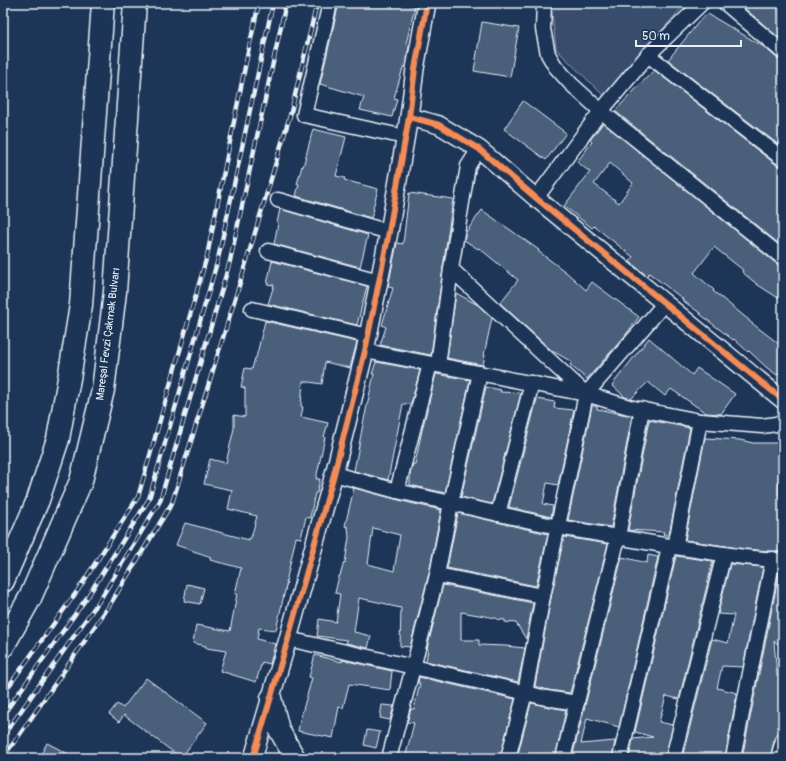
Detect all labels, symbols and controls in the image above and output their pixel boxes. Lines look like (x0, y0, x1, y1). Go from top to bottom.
scale bar (636, 22, 741, 48)
text: 50 m (642, 29, 670, 44)
street label: Mareşal Fevzi Çakmak Bulvarı (93, 267, 123, 401)

